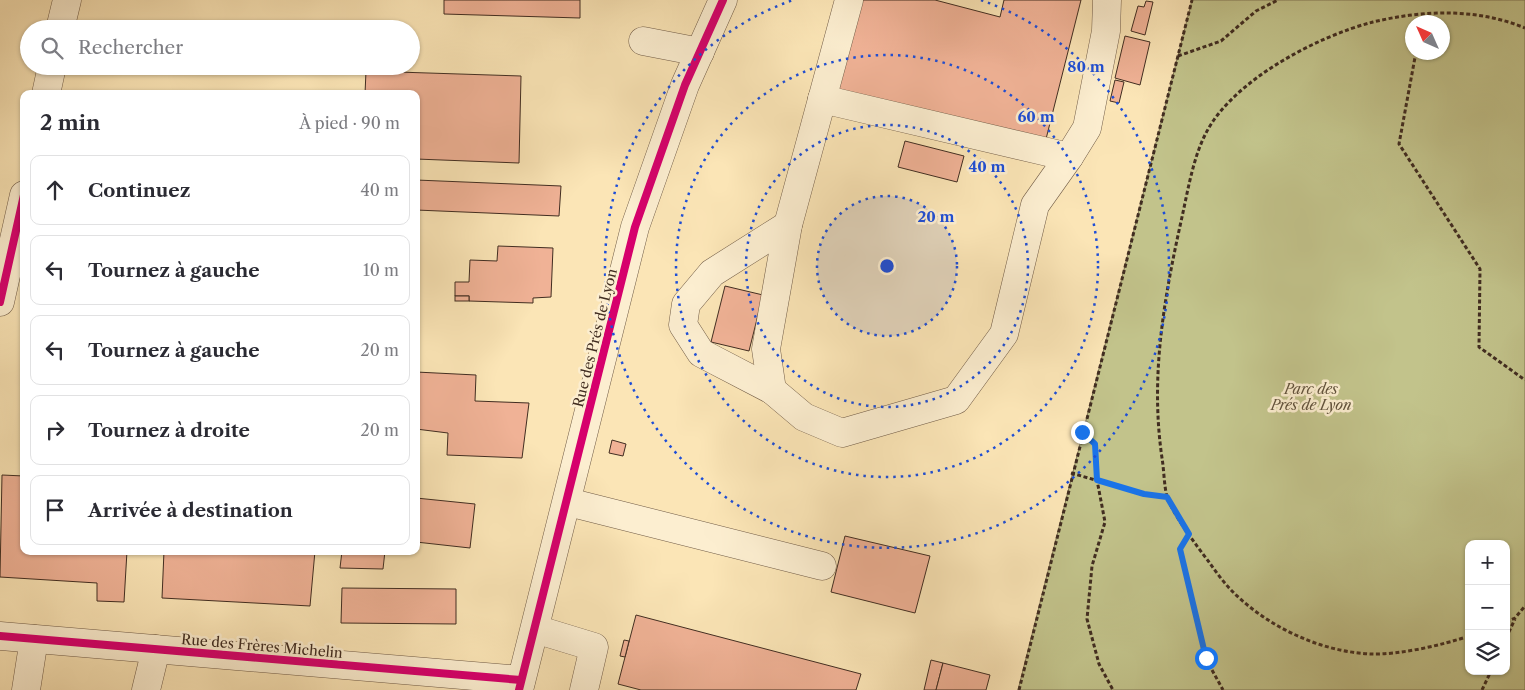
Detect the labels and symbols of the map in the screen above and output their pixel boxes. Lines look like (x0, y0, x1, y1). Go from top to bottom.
north arrow (1405, 15, 1450, 60)
text: 80 m (1067, 57, 1105, 76)
text: 60 m (1017, 107, 1055, 126)
text: 40 m (968, 157, 1006, 176)
text: 20 m (917, 207, 955, 226)
centre of rings (878, 257, 896, 275)
street label: Rue des Prés de Lyon (569, 266, 621, 409)
park label: Parc des Prés de Lyon (1270, 380, 1351, 414)
route end (1071, 421, 1094, 444)
street label: Rue des Frères Michelin (180, 630, 344, 662)
route start (1195, 647, 1218, 670)

